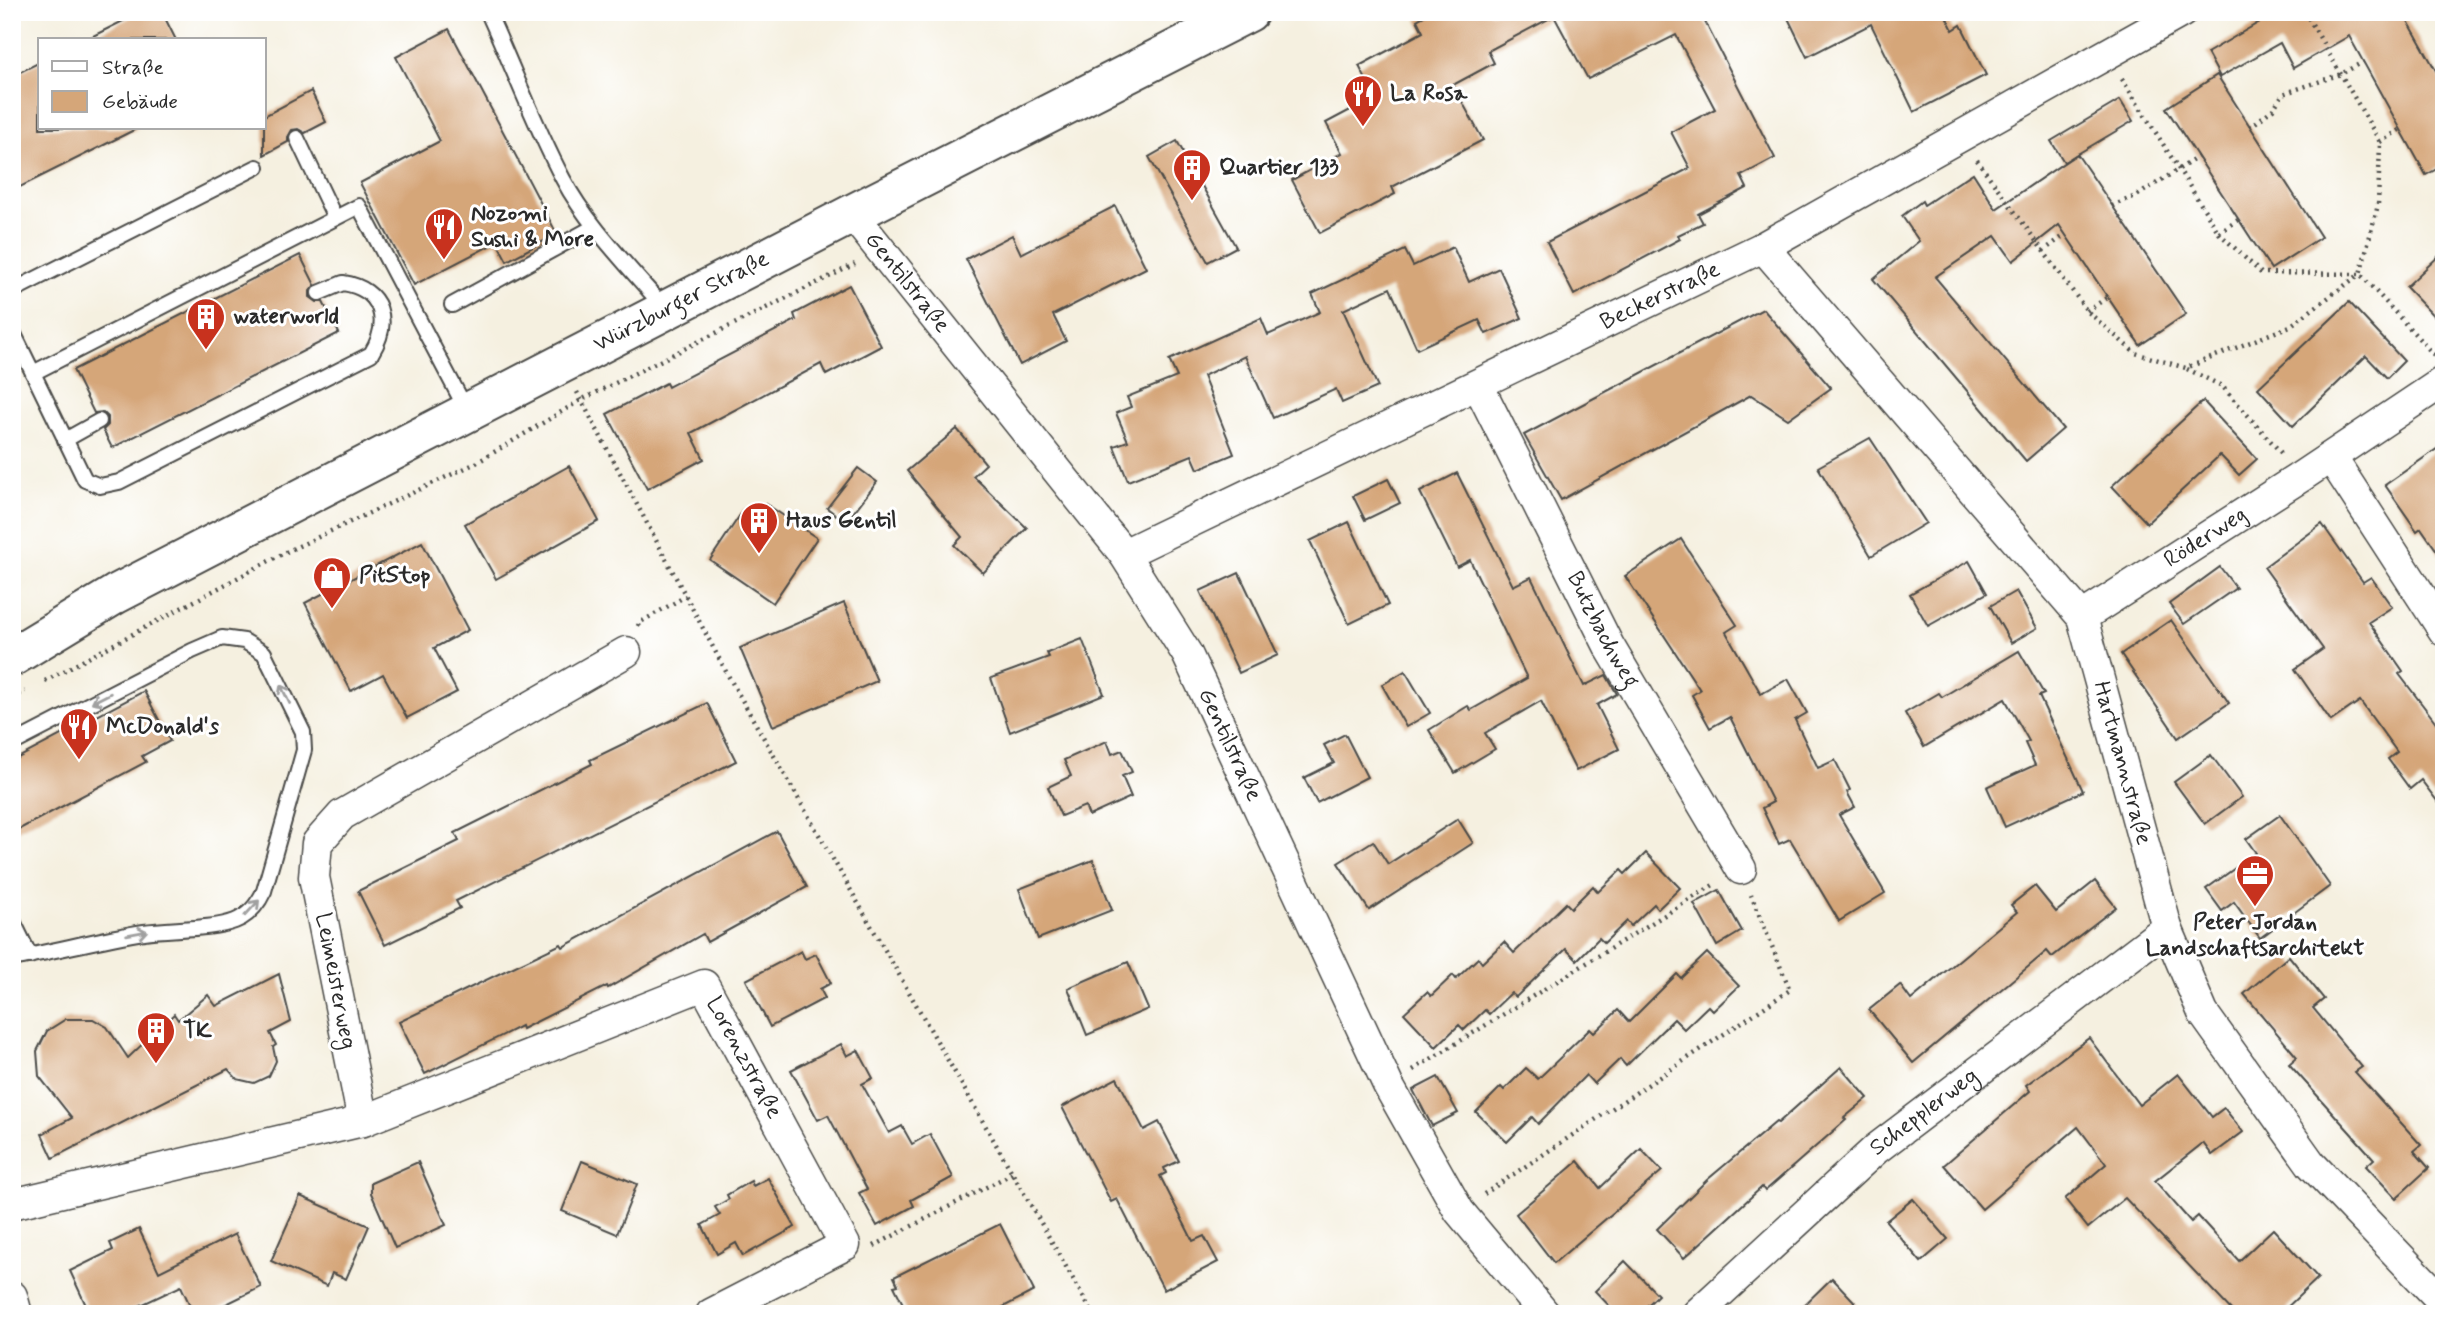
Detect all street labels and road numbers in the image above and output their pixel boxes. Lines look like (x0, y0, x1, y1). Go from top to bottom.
street label: Gentilstraße (857, 226, 957, 339)
street label: Würzburger Straße (589, 244, 774, 360)
street label: Beckerstraße (1596, 255, 1725, 338)
street label: Röderweg (2158, 500, 2253, 575)
street label: Butzbachweg (1559, 567, 1646, 695)
street label: Hartmannstraße (2085, 678, 2159, 848)
street label: Gentilstraße (1190, 684, 1269, 806)
street label: Leimeisterweg (305, 910, 363, 1052)
street label: Lorenzstraße (698, 991, 789, 1124)
street label: Schepplerweg (1864, 1061, 1986, 1163)

